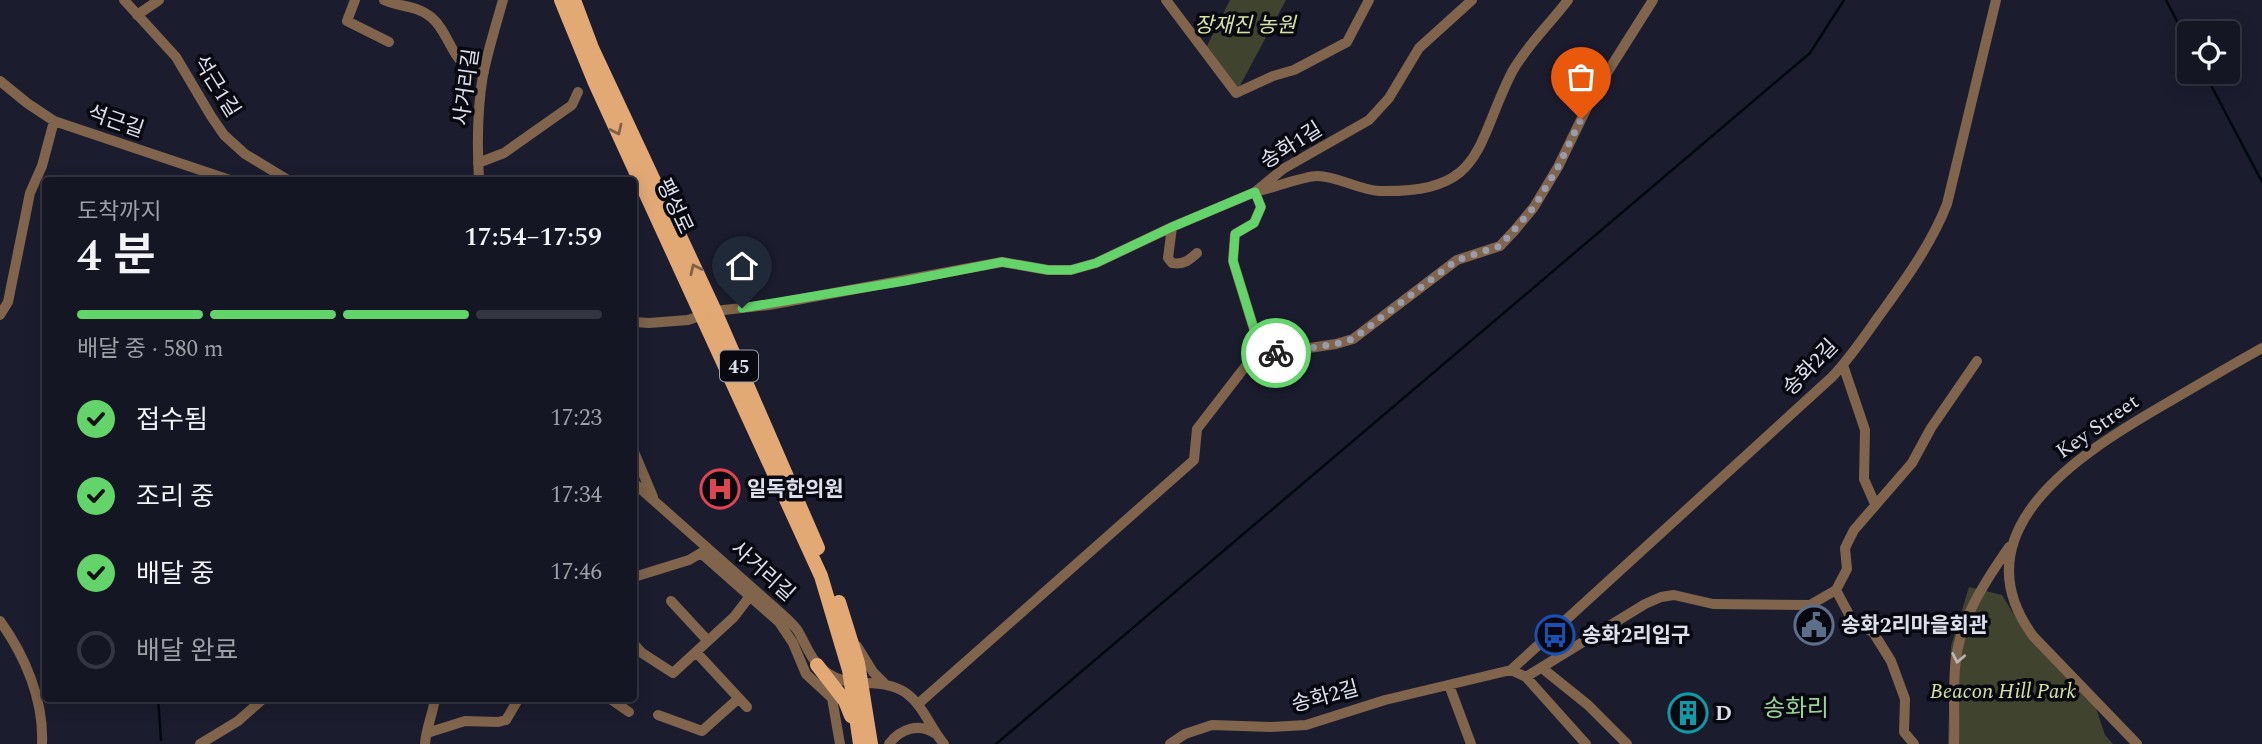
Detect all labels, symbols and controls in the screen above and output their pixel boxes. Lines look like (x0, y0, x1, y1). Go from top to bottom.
park label: 장재진 농원 (1194, 10, 1297, 42)
map controls (2177, 21, 2240, 84)
button: locate (2177, 21, 2240, 84)
street label: 사거리길 (446, 47, 488, 128)
pin (1551, 47, 1611, 119)
street label: 석근1길 (184, 49, 248, 124)
icon: bag (1562, 58, 1600, 96)
street label: 석근길 (83, 97, 148, 147)
street label: 송화1길 (1254, 114, 1329, 178)
one-way arrow (609, 123, 623, 135)
street label: 팽성로 (647, 173, 701, 239)
text: 도착까지 (77, 195, 162, 230)
text: 17:54–17:59 (464, 217, 602, 257)
text: 4 분 (77, 221, 155, 291)
pin (712, 236, 772, 308)
icon: home (723, 247, 761, 285)
one-way arrow (689, 264, 703, 276)
courier (1241, 318, 1311, 388)
text: 배달 중 · 580 m (77, 332, 224, 367)
street label: 송화2길 (1775, 332, 1846, 403)
icon: bike (1257, 334, 1295, 372)
road number: 45 (720, 350, 758, 382)
street label: Key Street (2049, 386, 2146, 467)
icon: check (77, 400, 115, 438)
text: 접수됨 (136, 400, 208, 440)
text: 17:23 (550, 401, 602, 436)
hospital icon: 일독한의원 (699, 468, 741, 510)
place label: 일독한의원 (747, 474, 844, 506)
icon: check (77, 477, 115, 515)
text: 조리 중 (136, 477, 214, 517)
text: 17:34 (550, 478, 602, 513)
street label: 사거리길 (723, 534, 802, 609)
icon: check (77, 554, 115, 592)
text: 배달 중 (136, 554, 214, 594)
text: 17:46 (550, 555, 602, 590)
public building icon: 송화2리마을회관 (1793, 604, 1835, 646)
place label: 송화2리마을회관 (1841, 610, 1988, 642)
bus stop icon: 송화2리입구 (1534, 614, 1576, 656)
place label: 송화2리입구 (1582, 620, 1690, 652)
text: 배달 완료 (136, 631, 238, 671)
one-way arrow (1951, 652, 1966, 664)
street label: 송화2길 (1288, 673, 1362, 721)
park label: Beacon Hill Park (1930, 676, 2077, 708)
district label: 송화리 (1763, 691, 1829, 727)
building icon: D (1667, 692, 1709, 734)
place label: D (1715, 698, 1732, 730)

